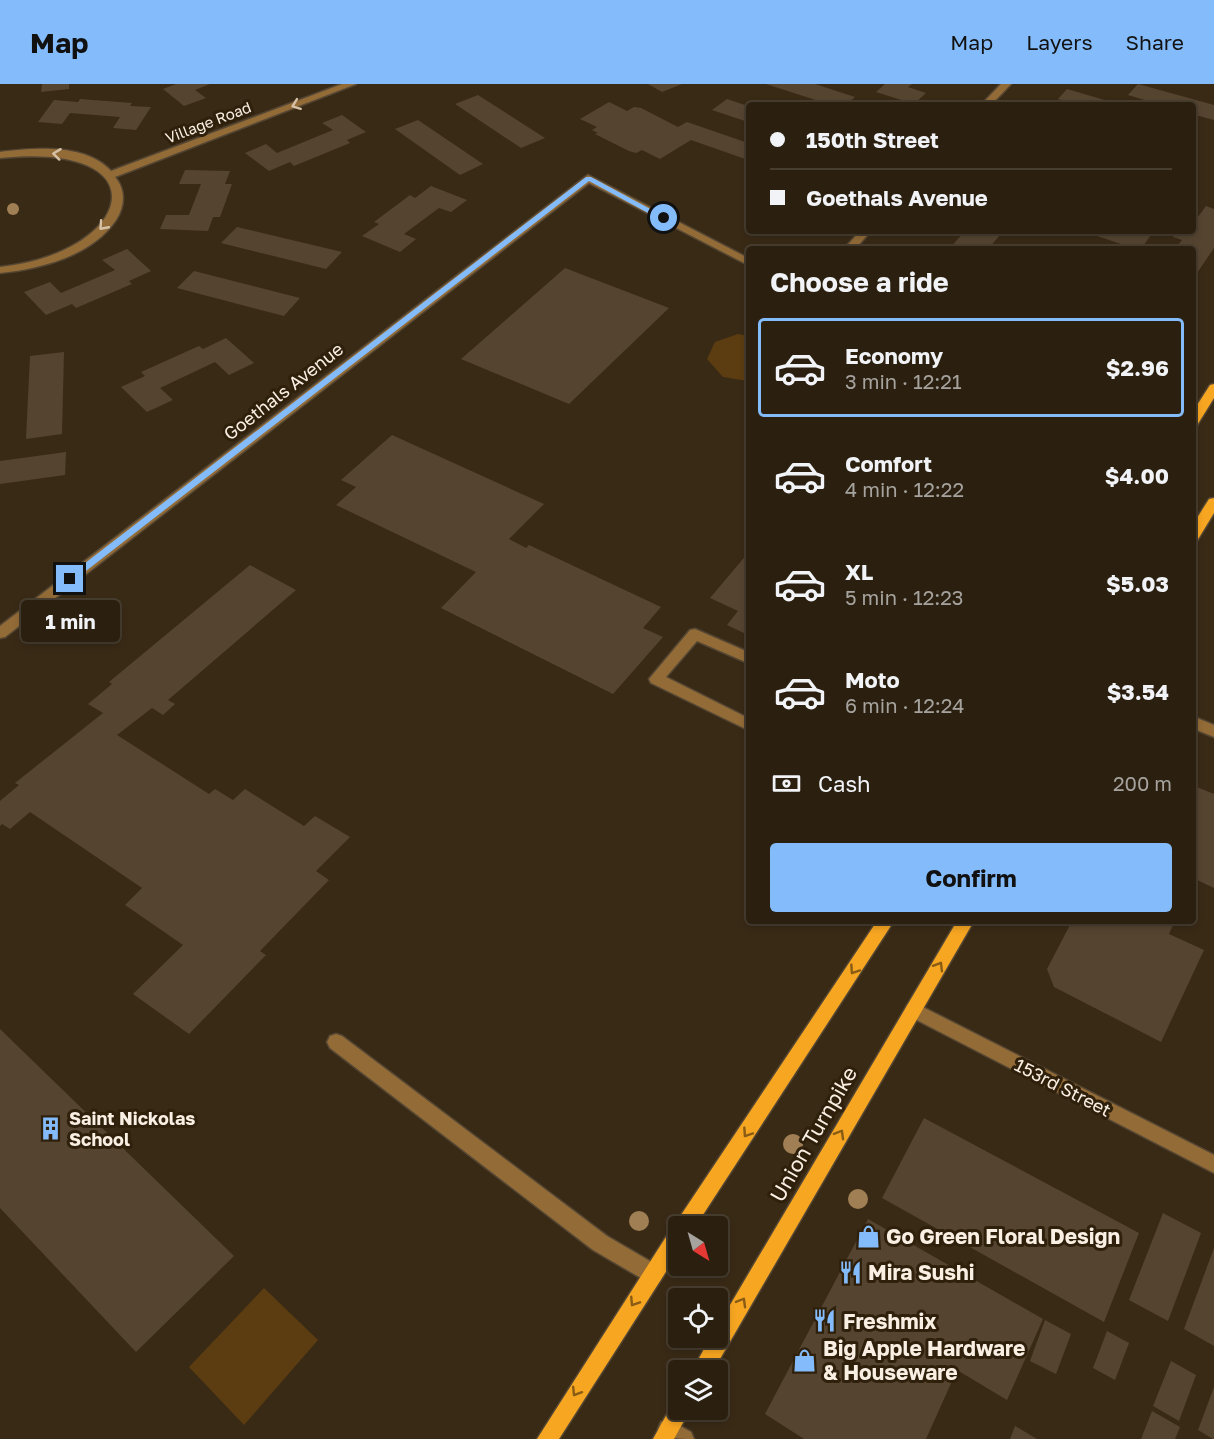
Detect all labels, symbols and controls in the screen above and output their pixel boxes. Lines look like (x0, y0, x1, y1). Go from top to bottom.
text: Map (30, 26, 88, 59)
text: Map (950, 29, 993, 55)
text: Layers (1026, 29, 1093, 55)
text: Share (1126, 29, 1184, 55)
street label: Village Road (162, 97, 254, 147)
one-way arrow (292, 97, 302, 110)
text: 150th Street (806, 126, 939, 153)
one-way arrow (53, 148, 62, 161)
text: Goethals Avenue (806, 184, 988, 211)
route start (650, 204, 677, 231)
one-way arrow (99, 220, 110, 230)
text: Choose a ride (770, 266, 949, 298)
street label: Goethals Avenue (219, 337, 347, 445)
icon: car (773, 341, 827, 395)
text: Economy (845, 342, 943, 369)
text: $2.96 (1106, 354, 1169, 381)
text: 3 min · 12:21 (845, 369, 962, 393)
icon: car (773, 449, 827, 503)
text: Comfort (845, 450, 932, 477)
text: $4.00 (1105, 462, 1169, 489)
text: 4 min · 12:22 (845, 477, 964, 501)
icon: car (773, 557, 827, 611)
text: XL (845, 558, 873, 585)
route end (56, 565, 83, 592)
text: $5.03 (1106, 570, 1169, 597)
text: 5 min · 12:23 (845, 585, 964, 609)
callout: 1 min (20, 600, 119, 642)
text: 1 min (45, 609, 96, 633)
icon: car (773, 665, 827, 719)
text: Moto (845, 666, 900, 693)
text: $3.54 (1107, 678, 1169, 705)
text: 6 min · 12:24 (845, 693, 965, 717)
icon: cash (770, 767, 803, 800)
text: Cash (818, 770, 871, 797)
text: 200 m (1113, 771, 1172, 795)
button: Confirm (770, 843, 1172, 912)
one-way arrow (932, 962, 943, 972)
one-way arrow (851, 964, 862, 975)
street label: 153rd Street (1011, 1053, 1115, 1121)
street label: Union Turnpike (764, 1062, 862, 1206)
place label: Saint Nickolas School (69, 1107, 195, 1150)
building icon: Saint Nickolas School (38, 1115, 64, 1141)
one-way arrow (742, 1127, 754, 1137)
one-way arrow (833, 1130, 845, 1140)
north arrow (668, 1216, 728, 1276)
map controls (668, 1216, 728, 1420)
shop icon: Go Green Floral Design (855, 1223, 881, 1249)
place label: Go Green Floral Design (886, 1223, 1120, 1249)
restaurant icon: Mira Sushi (837, 1259, 863, 1285)
place label: Mira Sushi (868, 1259, 975, 1285)
button: locate (668, 1288, 728, 1348)
one-way arrow (630, 1296, 641, 1307)
one-way arrow (735, 1298, 747, 1308)
restaurant icon: Freshmix (812, 1308, 838, 1334)
place label: Freshmix (843, 1308, 937, 1334)
place label: Big Apple Hardware & Houseware (823, 1335, 1025, 1385)
shop icon: Big Apple Hardware & Houseware (792, 1347, 818, 1373)
button: layers (668, 1360, 728, 1420)
one-way arrow (572, 1386, 583, 1397)

